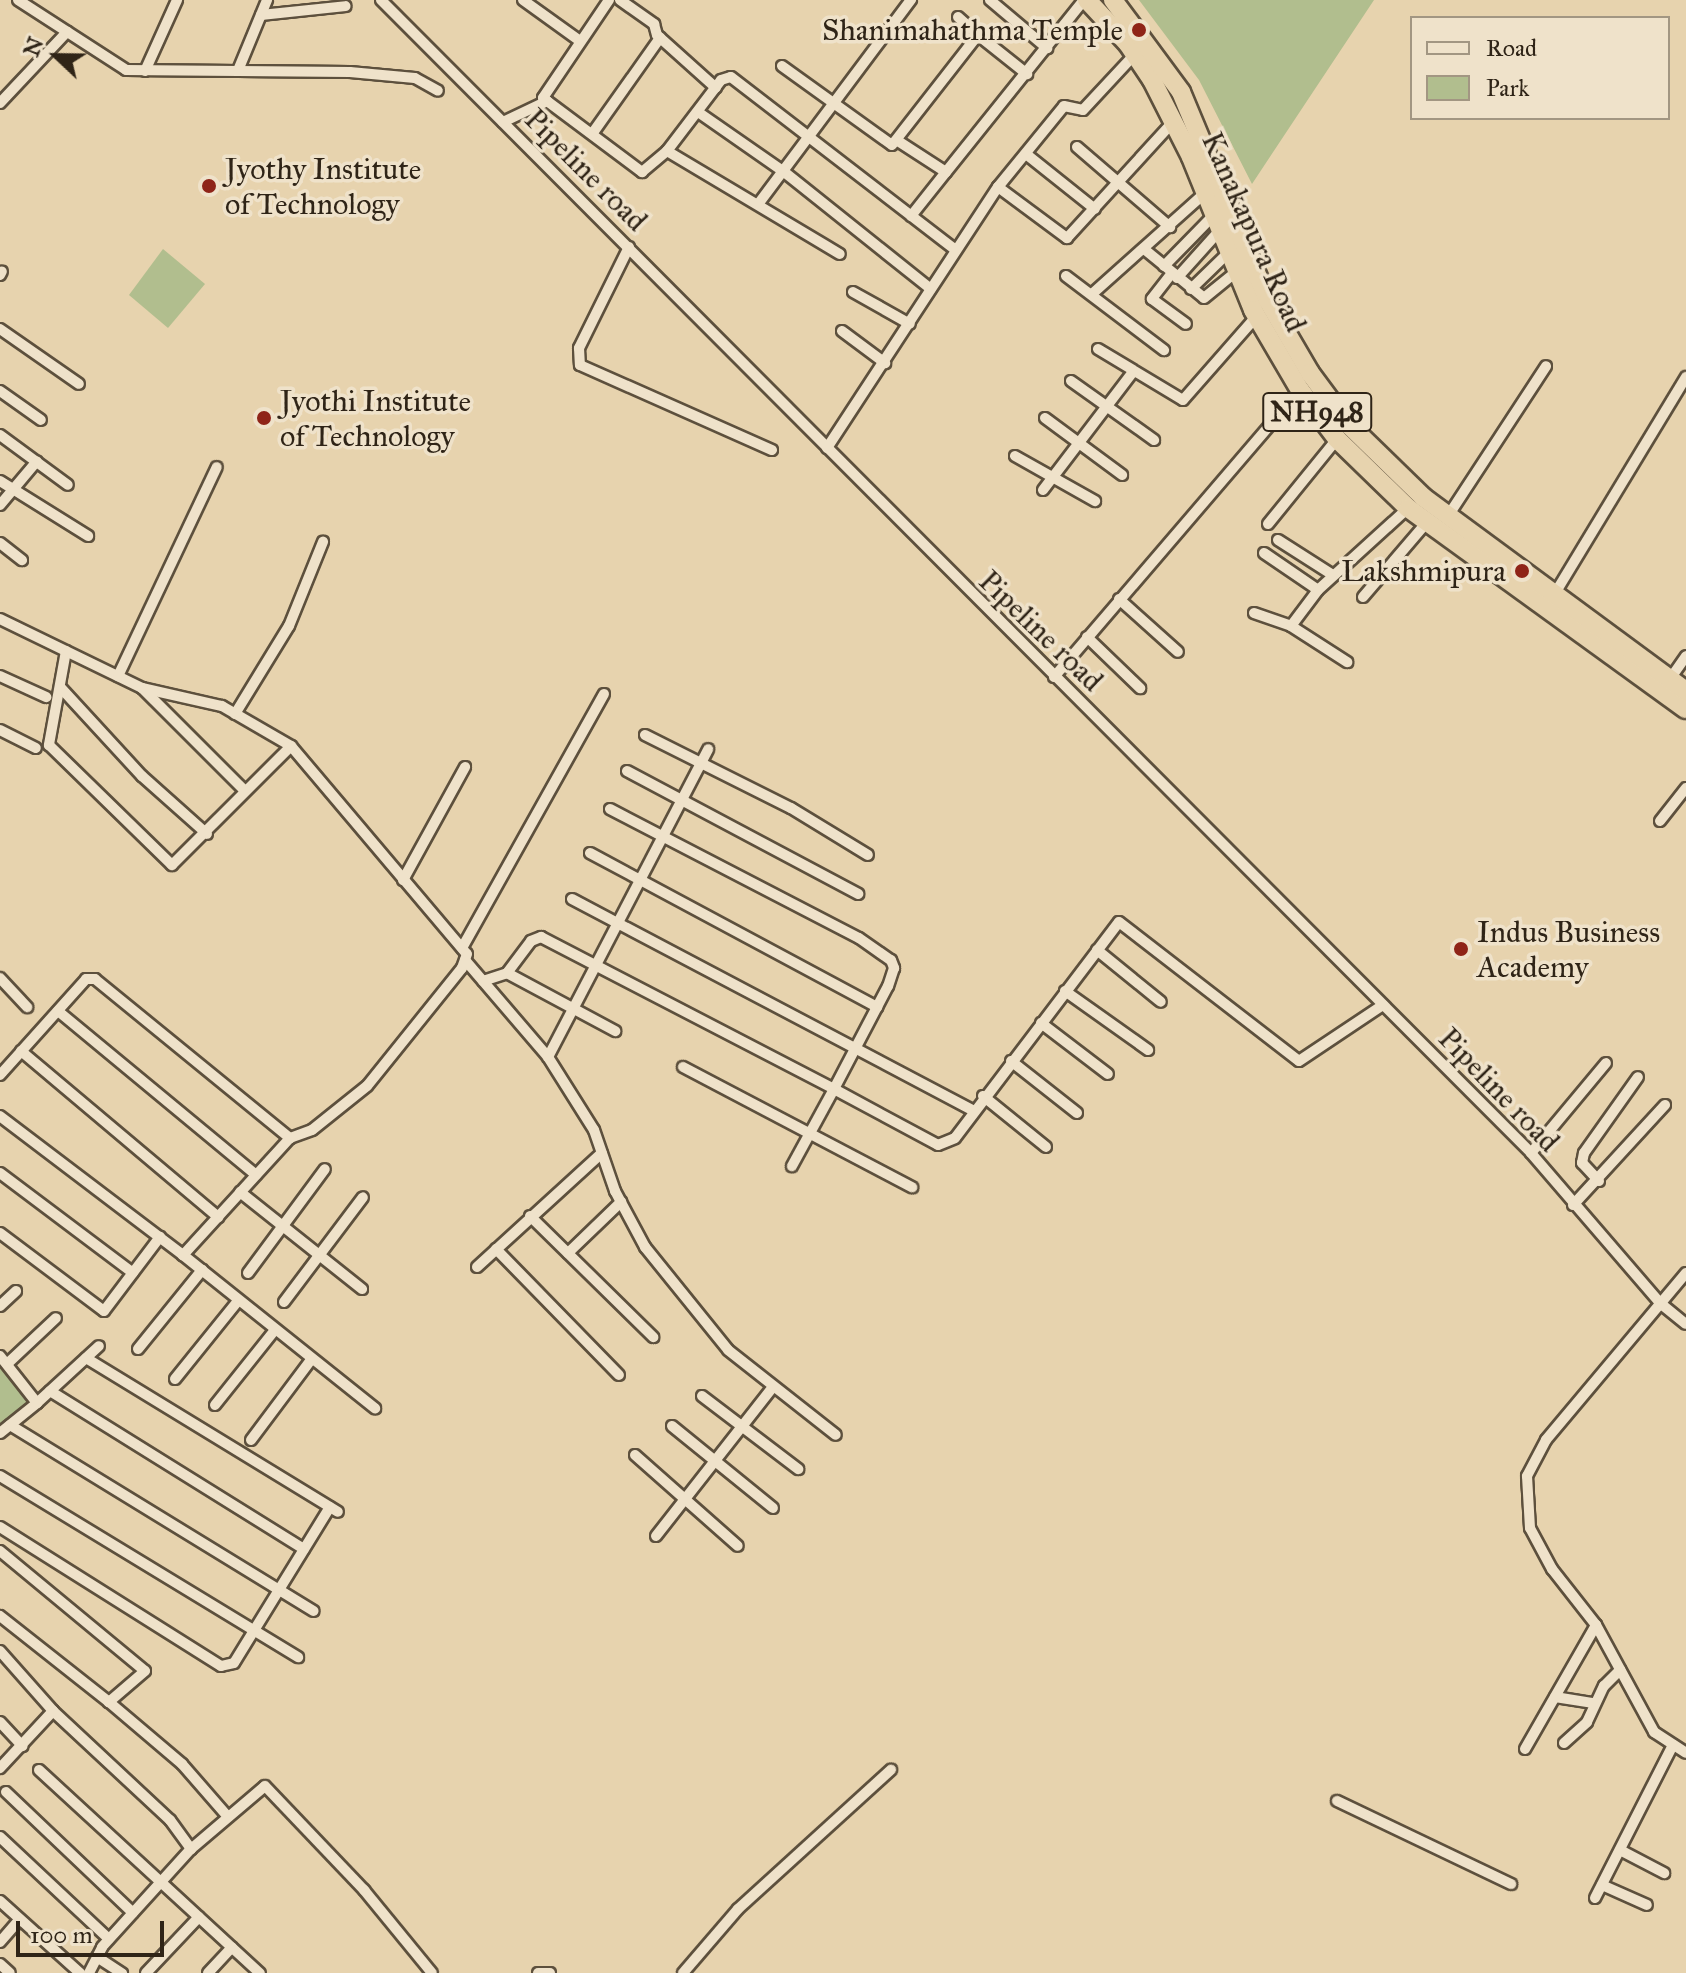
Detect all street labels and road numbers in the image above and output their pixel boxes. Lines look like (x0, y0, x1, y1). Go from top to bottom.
street label: Pipeline road (517, 101, 655, 239)
street label: Kanakapura Road (1194, 127, 1314, 337)
road number: NH948 (1261, 388, 1373, 436)
street label: Pipeline road (971, 563, 1111, 699)
street label: Pipeline road (1431, 1020, 1567, 1160)

